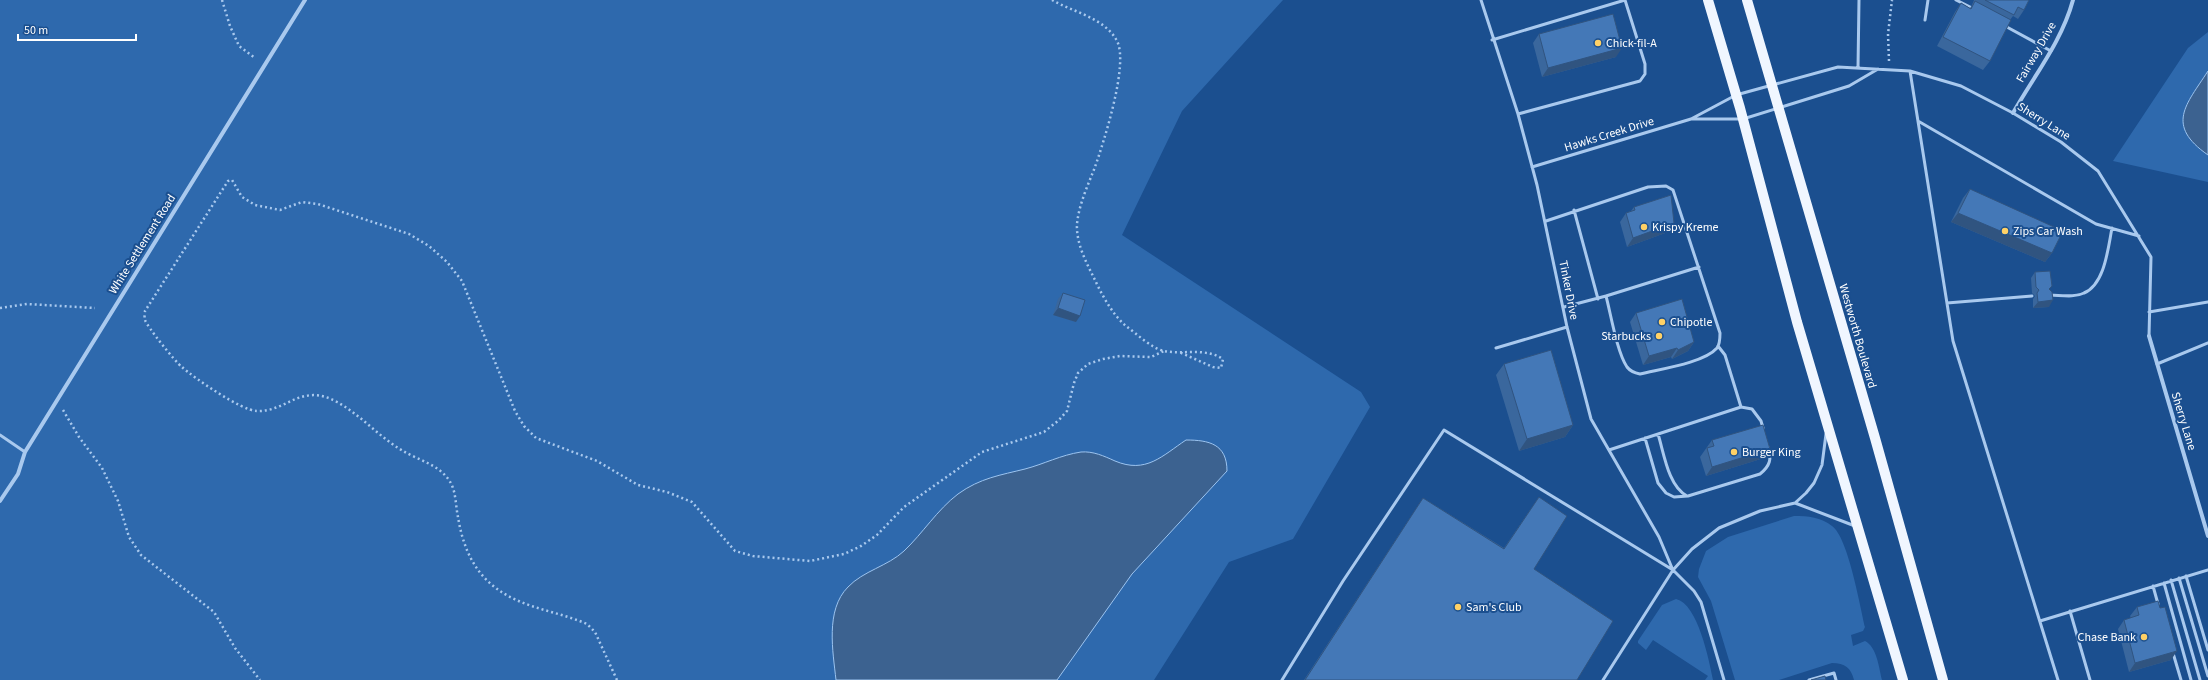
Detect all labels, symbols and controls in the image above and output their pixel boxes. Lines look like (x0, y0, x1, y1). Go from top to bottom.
scale bar (18, 16, 136, 42)
street label: Fairway Drive (2012, 19, 2061, 86)
text: 50 m (24, 22, 48, 39)
place label: Chick-fil-A (1606, 35, 1657, 52)
marker: Chick-fil-A (1593, 38, 1603, 48)
street label: Sherry Lane (2014, 98, 2074, 145)
street label: Hawks Creek Drive (1562, 113, 1656, 156)
street label: White Settlement Road (105, 191, 180, 298)
place label: Krispy Kreme (1652, 219, 1719, 236)
marker: Krispy Kreme (1639, 222, 1649, 232)
place label: Zips Car Wash (2013, 223, 2083, 240)
marker: Zips Car Wash (2000, 226, 2010, 236)
street label: Tinker Drive (1554, 259, 1583, 321)
street label: Westworth Boulevard (1834, 282, 1881, 390)
place label: Chipotle (1670, 314, 1712, 331)
marker: Chipotle (1657, 317, 1667, 327)
place label: Starbucks (1601, 328, 1651, 345)
marker: Starbucks (1654, 331, 1664, 341)
street label: Sherry Lane (2167, 390, 2200, 452)
place label: Burger King (1742, 444, 1801, 461)
marker: Burger King (1729, 447, 1739, 457)
place label: Sam's Club (1466, 599, 1522, 616)
marker: Sam's Club (1453, 602, 1463, 612)
place label: Chase Bank (2078, 629, 2136, 646)
marker: Chase Bank (2139, 632, 2149, 642)

